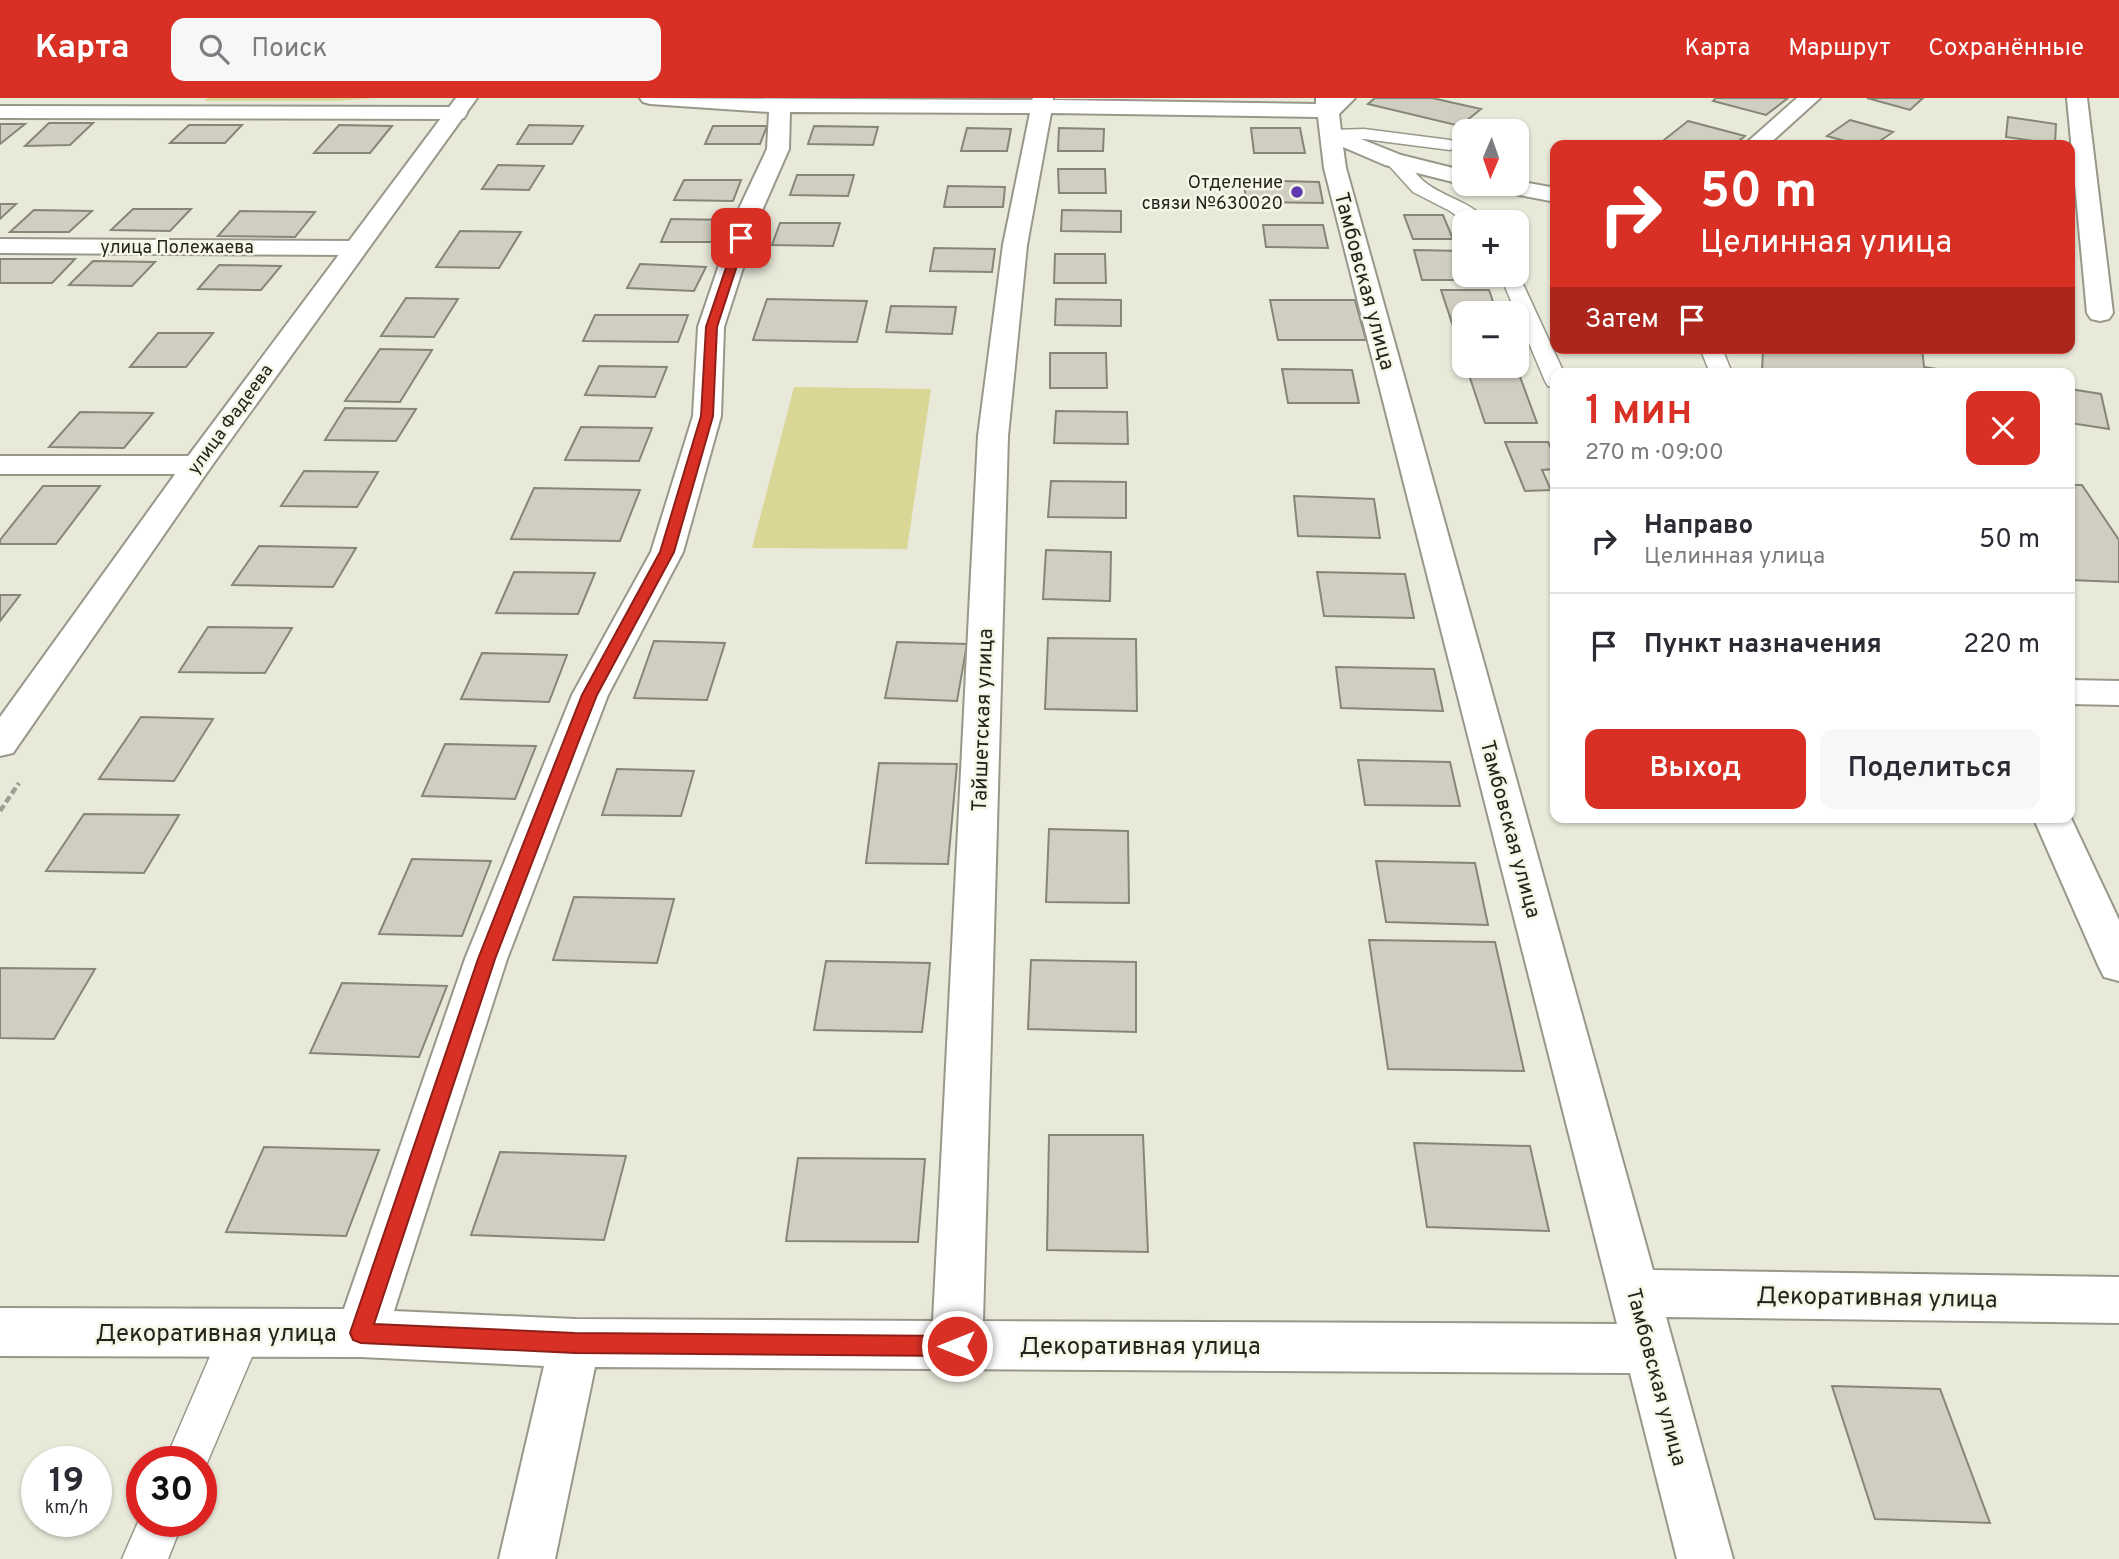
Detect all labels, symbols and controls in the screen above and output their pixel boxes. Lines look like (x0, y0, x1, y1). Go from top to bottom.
search box (171, 18, 661, 81)
text: Карта (35, 28, 129, 70)
icon: search (195, 30, 233, 68)
text: Поиск (251, 33, 327, 66)
text: Карта (1684, 34, 1750, 64)
text: Маршрут (1788, 34, 1890, 64)
text: Сохранённые (1928, 34, 2084, 64)
north arrow (1452, 119, 1530, 196)
map controls (1452, 119, 1529, 378)
text: 50 m (1700, 163, 1817, 225)
icon: right (1585, 168, 1676, 259)
place label: Отделение связи №630020 (1142, 172, 1283, 216)
marker: Отделение связи №630020 (1289, 184, 1305, 200)
street label: Тамбовская улица (1327, 190, 1400, 373)
pin (711, 208, 771, 268)
button: + (1452, 210, 1529, 287)
icon: arrive (722, 219, 760, 257)
text: Целинная улица (1700, 224, 1952, 264)
street label: улица Полежаева (100, 237, 254, 260)
button: − (1452, 301, 1529, 378)
icon: arrive (1673, 301, 1711, 339)
text: Затем (1585, 304, 1659, 337)
street label: улица Фадеева (183, 360, 279, 480)
text: 1 мин (1585, 386, 1692, 439)
button: close (1966, 391, 2040, 465)
text: 270 m · 09:00 (1585, 439, 1724, 468)
text: Направо (1644, 510, 1753, 543)
icon: right (1585, 522, 1623, 560)
text: 50 m (1979, 524, 2040, 557)
text: Целинная улица (1644, 543, 1825, 572)
icon: arrive (1585, 627, 1623, 665)
street label: Тайшетская улица (967, 628, 1000, 812)
text: Пункт назначения (1644, 629, 1882, 662)
text: 220 m (1963, 629, 2040, 662)
button: Выход (1585, 729, 1806, 809)
button: Поделиться (1820, 729, 2040, 809)
street label: Тамбовская улица (1473, 738, 1546, 921)
street label: Декоративная улица (1756, 1282, 1998, 1316)
street label: Тамбовская улица (1619, 1286, 1692, 1469)
position arrow (920, 1309, 994, 1383)
street label: Декоративная улица (95, 1320, 337, 1350)
street label: Декоративная улица (1019, 1333, 1261, 1363)
speed limit sign: 30 (126, 1446, 217, 1537)
text: 19 (49, 1460, 84, 1504)
text: km/h (45, 1497, 88, 1520)

